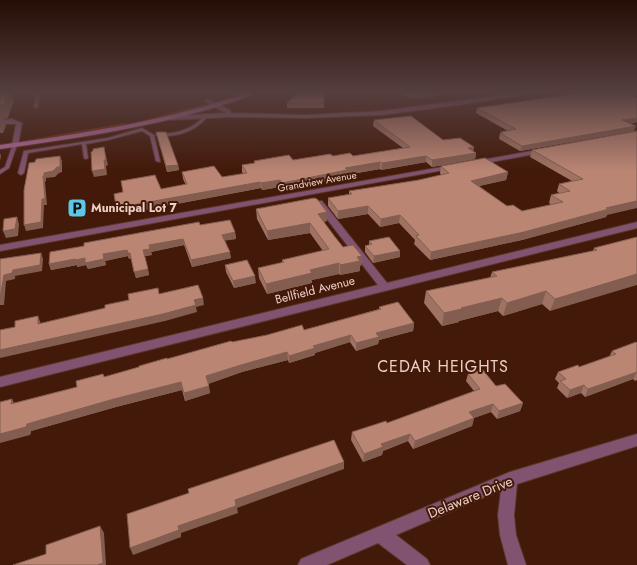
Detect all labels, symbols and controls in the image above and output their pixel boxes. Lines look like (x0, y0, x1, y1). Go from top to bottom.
street label: Grandview Avenue (276, 167, 358, 196)
parking icon: Municipal Lot 7 (66, 197, 88, 219)
place label: Municipal Lot 7 (91, 199, 178, 217)
street label: Bellfield Avenue (273, 271, 357, 309)
district label: CEDAR HEIGHTS (377, 355, 509, 378)
street label: Delaware Drive (425, 471, 515, 523)

